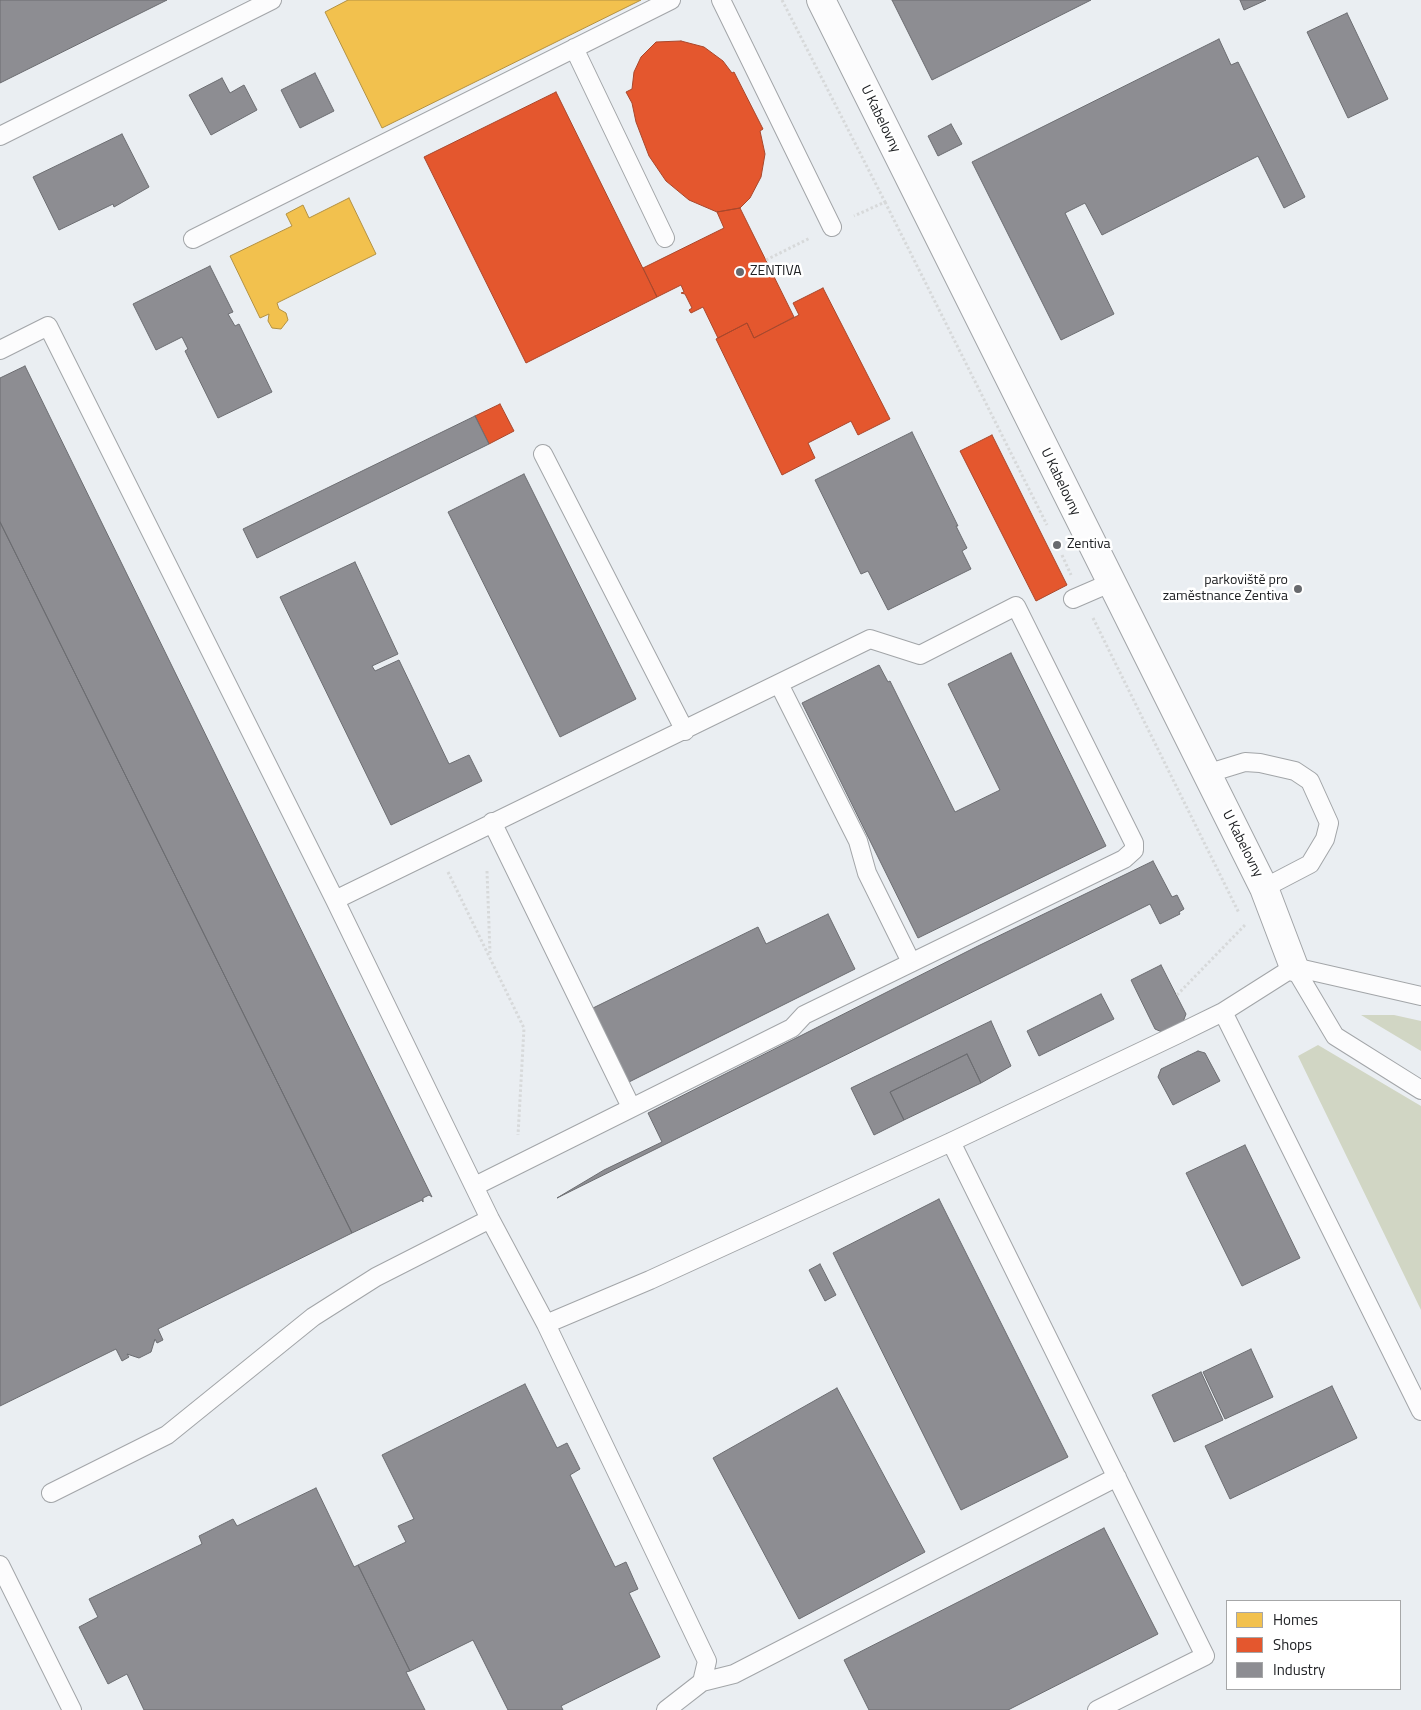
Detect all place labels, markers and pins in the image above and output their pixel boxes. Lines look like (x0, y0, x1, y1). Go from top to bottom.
place label: ZENTIVA (750, 264, 802, 280)
marker: ZENTIVA (734, 266, 746, 278)
place label: Zentiva (1067, 537, 1111, 553)
marker: Zentiva (1051, 539, 1063, 551)
place label: parkoviště pro zaměstnance Zentiva (1163, 573, 1288, 606)
marker: parkoviště pro zaměstnance Zentiva (1292, 583, 1304, 595)

